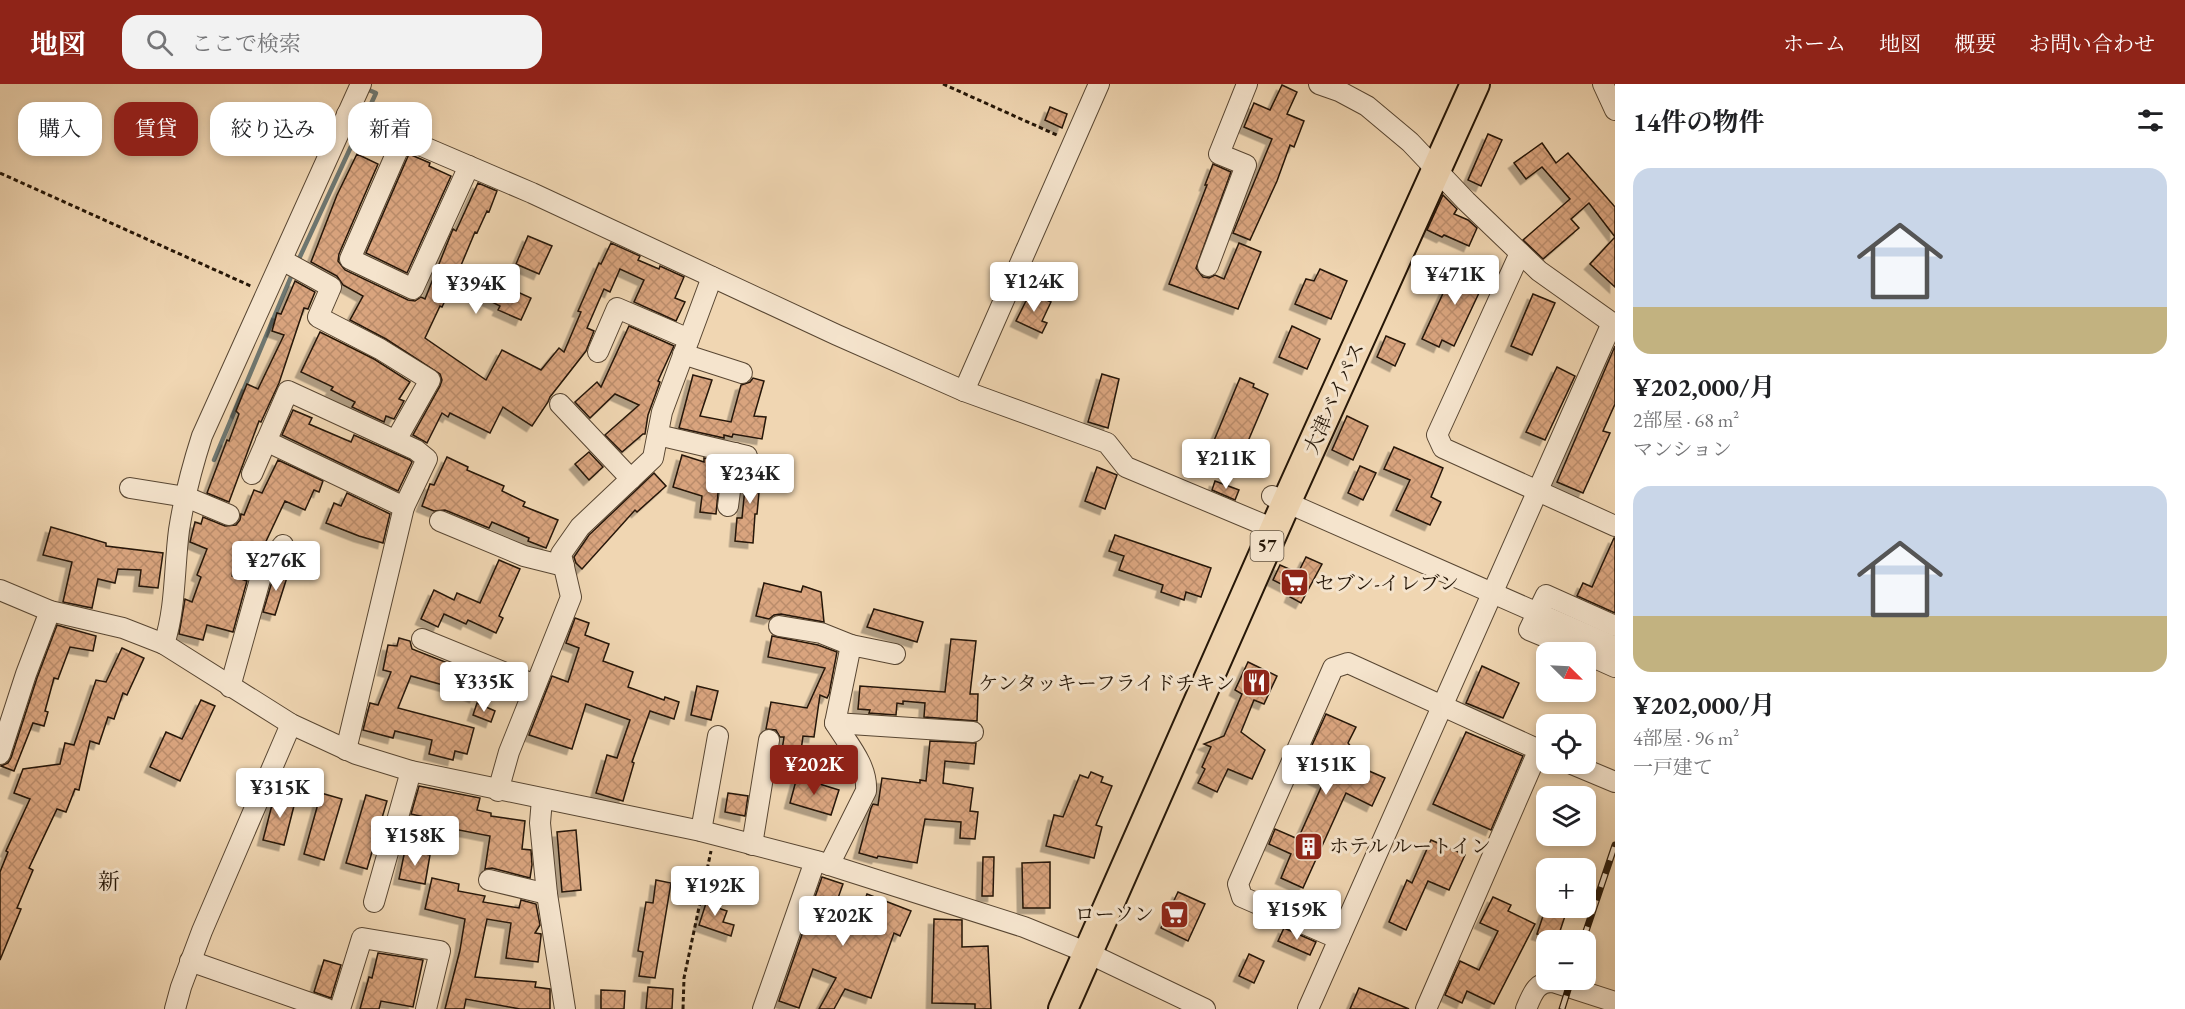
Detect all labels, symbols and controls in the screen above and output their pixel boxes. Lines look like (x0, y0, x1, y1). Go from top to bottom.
search box (122, 15, 542, 69)
text: 地図 (30, 26, 86, 62)
icon: search (143, 26, 176, 59)
text: ここで検索 (191, 29, 301, 58)
text: ホーム (1783, 30, 1846, 57)
text: 地図 (1879, 30, 1921, 57)
text: 概要 (1954, 30, 1996, 57)
text: お問い合わせ (2029, 30, 2155, 57)
chip: 購入 (18, 102, 102, 156)
chip: 賃貸 (114, 102, 198, 156)
chip: 絞り込み (210, 102, 336, 156)
chip: 新着 (348, 102, 432, 156)
icon: filters (2134, 104, 2167, 137)
text: 14件の物件 (1633, 105, 1765, 139)
icon: home (1846, 207, 1954, 315)
pin: ¥471K (1413, 255, 1497, 306)
text: ¥471K (1425, 261, 1485, 287)
pin: ¥124K (992, 262, 1076, 313)
pin: ¥394K (434, 264, 518, 315)
text: ¥124K (1004, 268, 1064, 294)
text: ¥394K (446, 270, 506, 296)
street label: 大津バイパス (1298, 338, 1370, 458)
text: ¥202,000/月 (1633, 370, 1775, 404)
text: 2部屋 · 68 m² (1633, 407, 1739, 433)
text: マンション (1633, 436, 1732, 462)
pin: ¥211K (1184, 439, 1268, 490)
text: ¥211K (1196, 445, 1256, 471)
pin: ¥234K (708, 454, 792, 505)
text: ¥234K (720, 460, 780, 486)
icon: home (1846, 525, 1954, 633)
road number: 57 (1250, 531, 1284, 561)
pin: ¥276K (234, 541, 318, 592)
text: ¥276K (246, 547, 306, 573)
supermarket icon: セブン-イレブン (1278, 567, 1310, 599)
place label: セブン-イレブン (1315, 570, 1459, 596)
north arrow (1536, 642, 1596, 702)
map controls (1536, 642, 1596, 990)
pin: ¥335K (442, 662, 526, 713)
restaurant icon: ケンタッキーフライドチキン (1240, 667, 1272, 699)
text: ¥335K (454, 668, 514, 694)
place label: ケンタッキーフライドチキン (979, 670, 1235, 696)
text: ¥202,000/月 (1633, 688, 1775, 722)
button: locate (1536, 714, 1596, 774)
text: 4部屋 · 96 m² (1633, 725, 1739, 751)
pin: ¥202K (772, 745, 856, 796)
pin: ¥151K (1284, 745, 1368, 796)
text: ¥202K (784, 751, 844, 777)
text: ¥151K (1296, 751, 1356, 777)
text: 一戸建て (1633, 754, 1713, 780)
pin: ¥315K (238, 768, 322, 819)
text: ¥315K (250, 774, 310, 800)
button: layers (1536, 786, 1596, 846)
pin: ¥158K (373, 816, 457, 867)
text: ¥158K (385, 822, 445, 848)
building icon: ホテル ルートイン (1292, 830, 1324, 862)
place label: ホテル ルートイン (1329, 833, 1491, 859)
button: + (1536, 858, 1596, 918)
pin: ¥192K (673, 866, 757, 917)
district label: 新 (98, 867, 120, 896)
text: ¥192K (685, 872, 745, 898)
pin: ¥159K (1255, 890, 1339, 941)
pin: ¥202K (801, 896, 885, 947)
text: ¥159K (1267, 896, 1327, 922)
supermarket icon: ローソン (1159, 898, 1191, 930)
place label: ローソン (1075, 901, 1154, 927)
text: ¥202K (813, 902, 873, 928)
button: − (1536, 930, 1596, 990)

